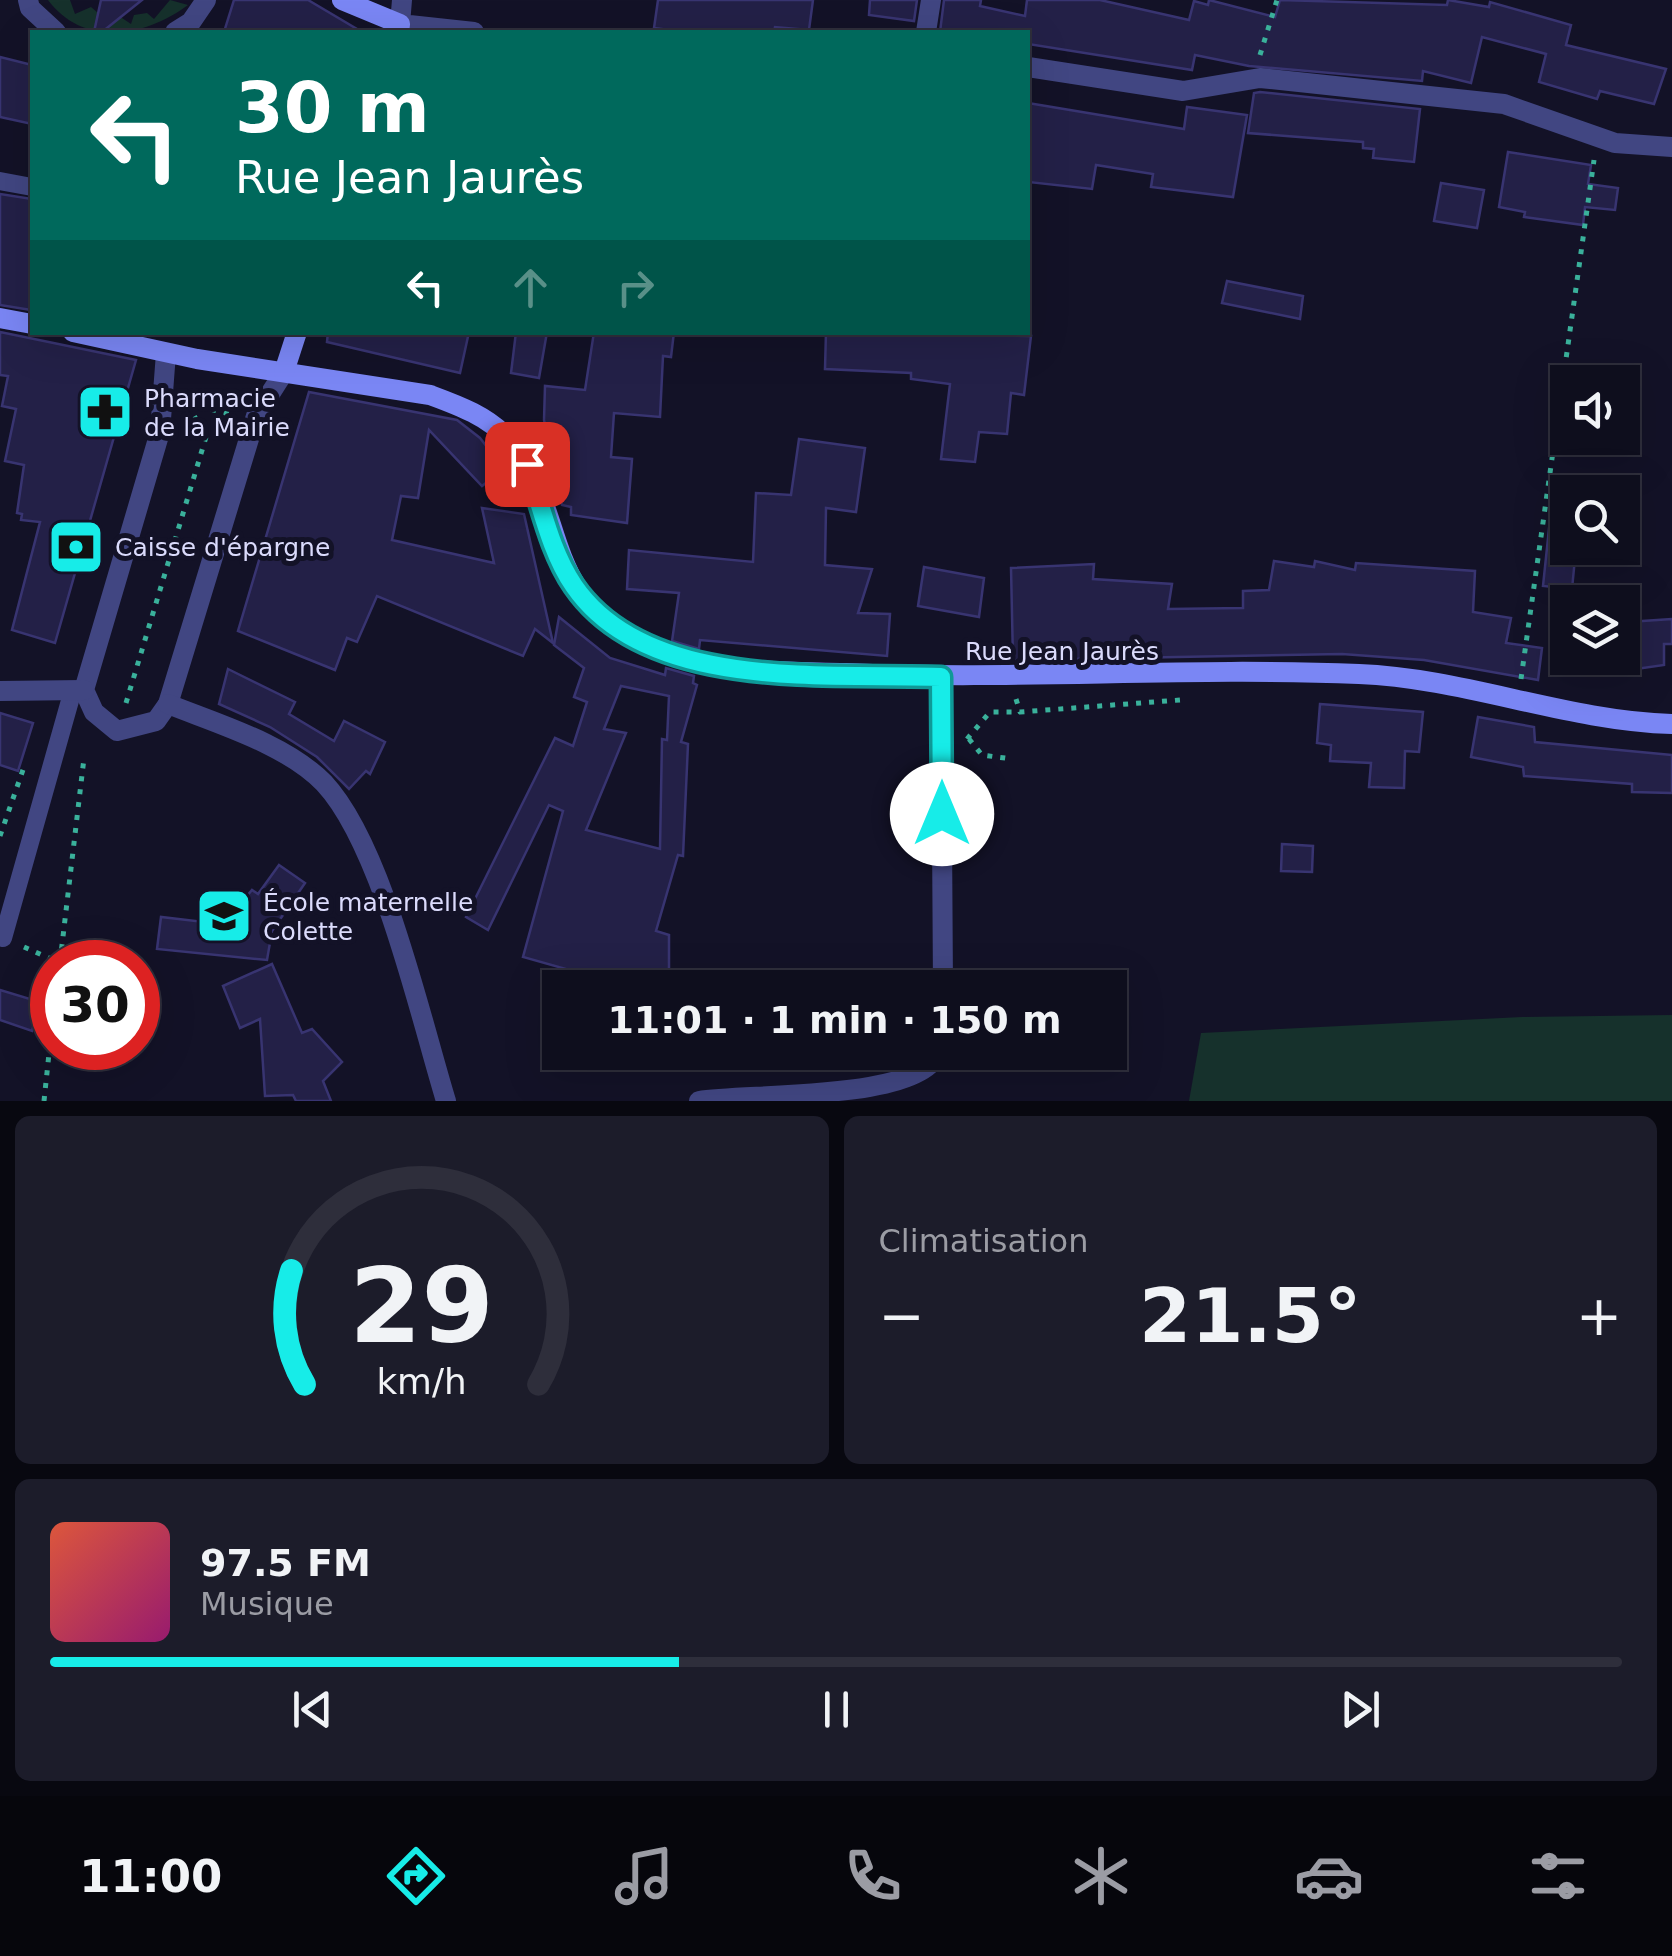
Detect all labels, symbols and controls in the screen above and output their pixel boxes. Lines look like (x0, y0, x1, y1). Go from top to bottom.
text: 30 m (235, 67, 430, 149)
icon: left (70, 70, 200, 200)
text: Rue Jean Jaurès (235, 151, 584, 204)
icon: left (398, 260, 453, 315)
icon: ahead (503, 260, 558, 315)
icon: right (608, 260, 663, 315)
map controls (1550, 365, 1640, 675)
button: sound (1550, 365, 1640, 455)
pharmacy icon: Pharmacie de la Mairie (75, 382, 135, 442)
place label: Pharmacie de la Mairie (144, 384, 290, 442)
pin (485, 422, 570, 507)
icon: arrive (500, 437, 555, 492)
button: search (1550, 475, 1640, 565)
bank icon: Caisse d'épargne (46, 517, 106, 577)
place label: Caisse d'épargne (115, 533, 330, 562)
button: layers (1550, 585, 1640, 675)
street label: Rue Jean Jaurès (965, 637, 1159, 666)
position arrow (890, 762, 994, 866)
school or university icon: École maternelle Colette (194, 886, 254, 946)
place label: École maternelle Colette (263, 888, 473, 946)
speed limit sign: 30 (30, 940, 160, 1070)
text: 11:01 · 1 min · 150 m (607, 998, 1062, 1042)
text: Climatisation (879, 1222, 1088, 1260)
text: 29 (349, 1245, 494, 1367)
text: 21.5° (1139, 1272, 1362, 1360)
text: − (879, 1284, 925, 1348)
text: + (1576, 1284, 1622, 1348)
text: km/h (377, 1361, 467, 1402)
text: 97.5 FM (200, 1541, 371, 1585)
text: Musique (200, 1585, 334, 1623)
icon: previous (285, 1682, 340, 1737)
icon: pause (809, 1682, 864, 1737)
icon: next (1333, 1682, 1388, 1737)
icon: directions (381, 1841, 451, 1911)
icon: music (609, 1841, 679, 1911)
icon: phone (838, 1841, 908, 1911)
icon: climate (1066, 1841, 1136, 1911)
icon: car (1294, 1841, 1364, 1911)
icon: filters (1523, 1841, 1593, 1911)
text: 11:00 (79, 1850, 222, 1903)

